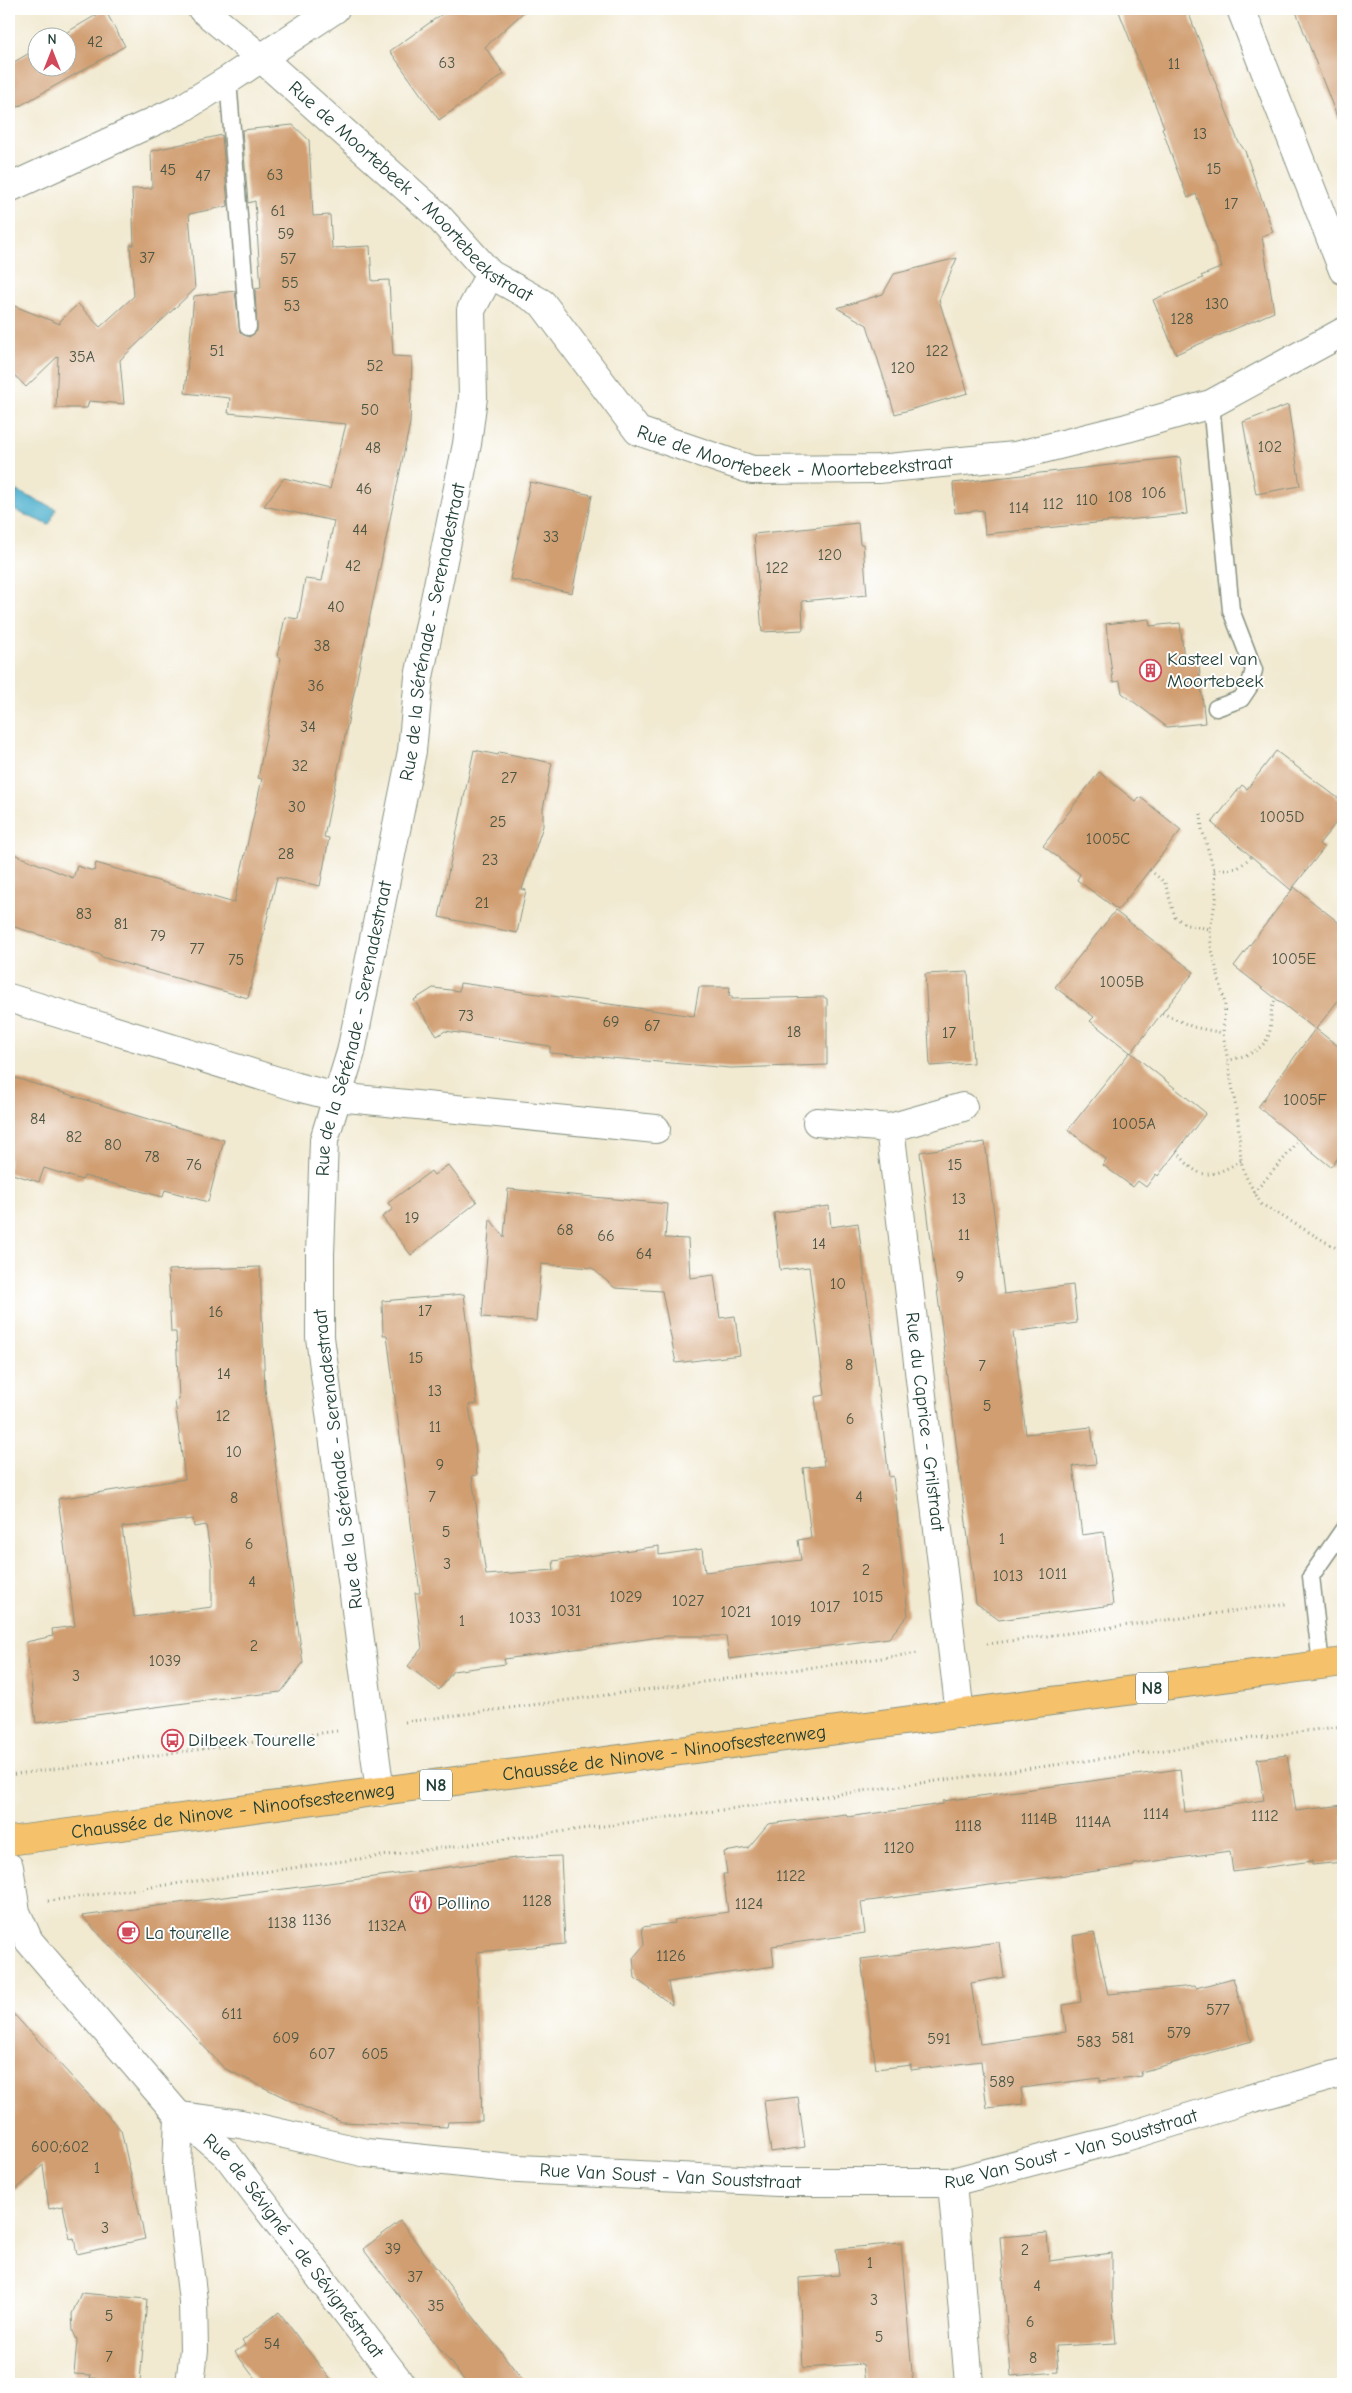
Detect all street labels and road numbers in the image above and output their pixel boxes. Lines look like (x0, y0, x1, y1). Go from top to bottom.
street label: Rue de Moortebeek - Moortebeekstraat (284, 77, 537, 307)
street label: Rue de Moortebeek - Moortebeekstraat (634, 420, 954, 481)
street label: Rue de la Sérénade - Serenadestraat (395, 481, 470, 783)
street label: Rue de la Sérénade - Serenadestraat (312, 879, 396, 1177)
street label: Rue de la Sérénade - Serenadestraat (309, 1307, 367, 1610)
street label: Rue du Caprice - Grilstraat (901, 1311, 949, 1533)
road number: N8 (1136, 1672, 1168, 1704)
street label: Chaussée de Ninove - Ninoofsesteenweg (501, 1720, 827, 1786)
road number: N8 (420, 1770, 452, 1800)
street label: Chaussée de Ninove - Ninoofsesteenweg (70, 1778, 396, 1844)
street label: Rue Van Soust - Van Souststraat (944, 2104, 1201, 2193)
street label: Rue de Sévigné - de Sévignéstraat (199, 2129, 389, 2363)
street label: Rue Van Soust - Van Souststraat (539, 2159, 801, 2193)

